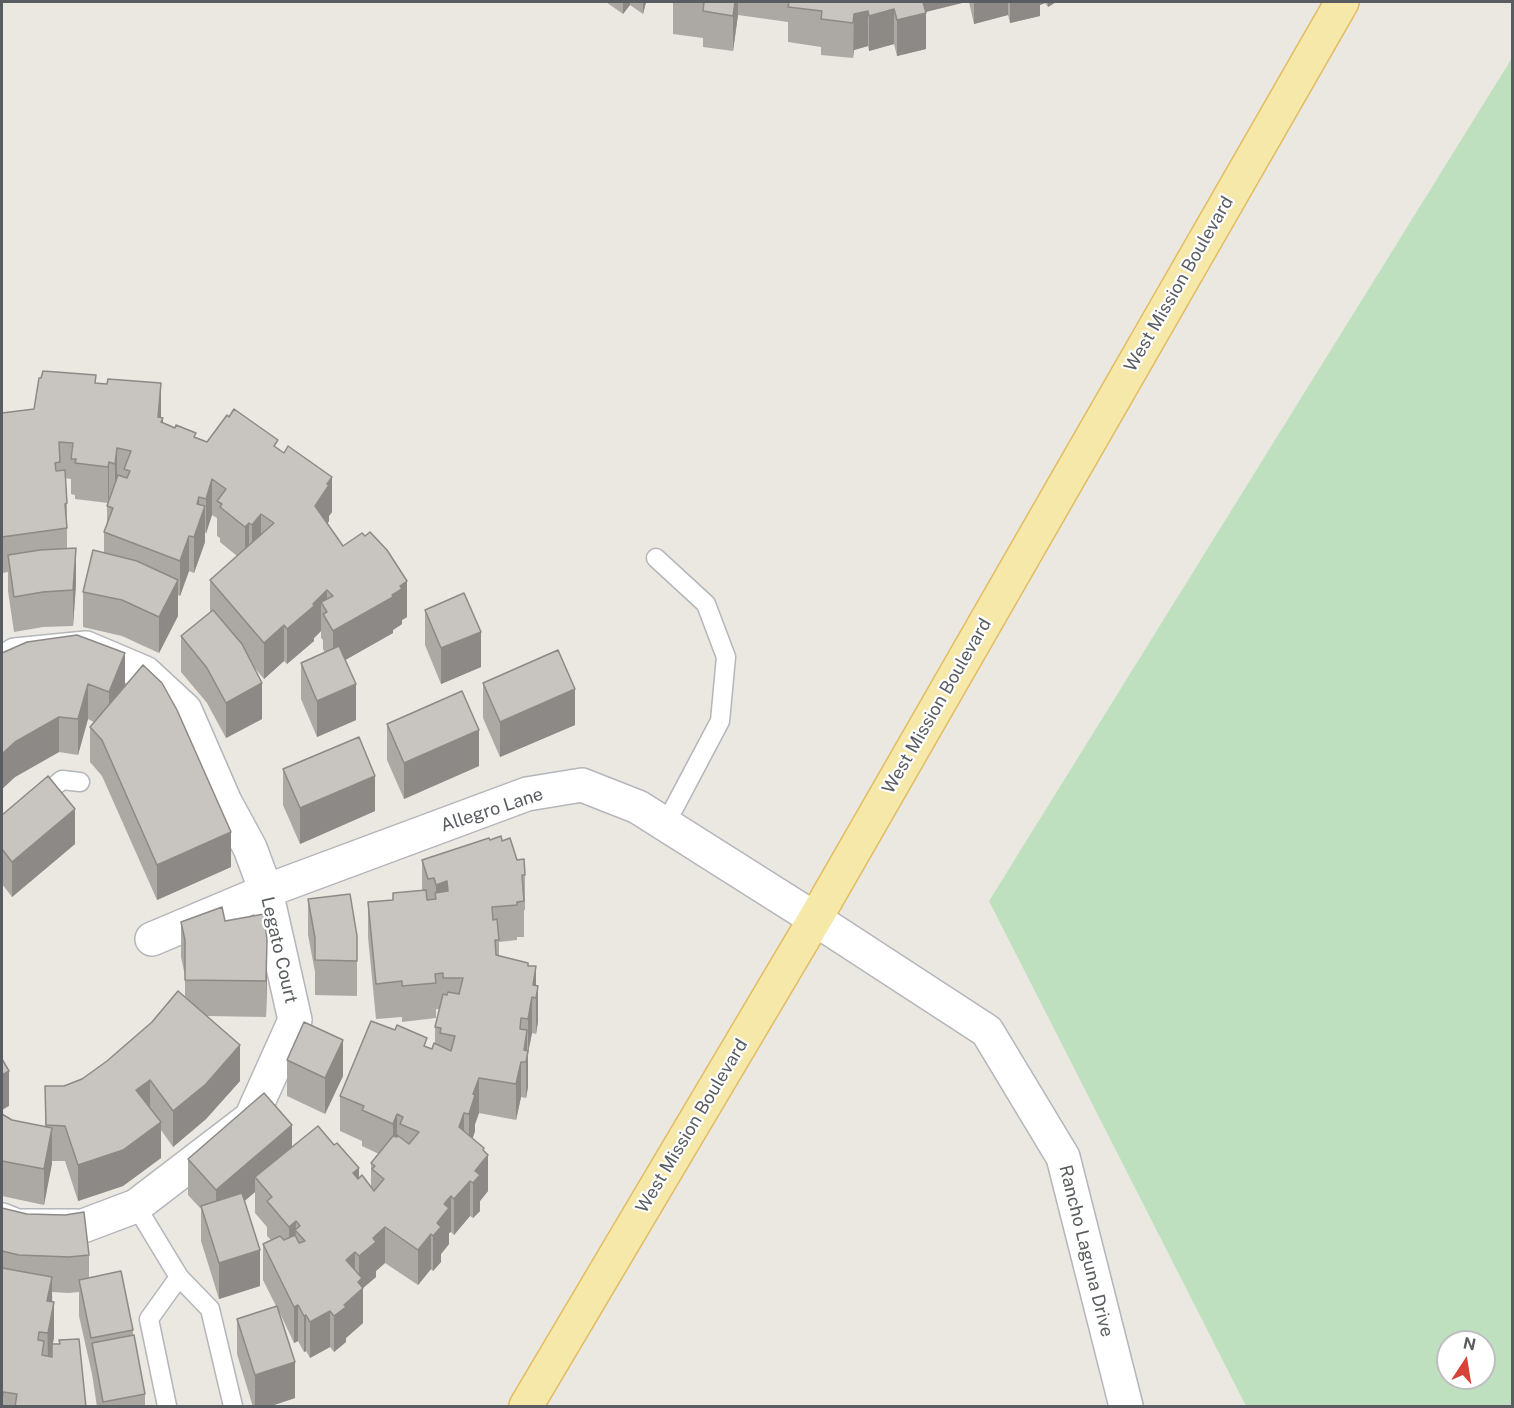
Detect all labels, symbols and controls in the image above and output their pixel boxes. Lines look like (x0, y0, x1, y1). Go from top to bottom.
street label: West Mission Boulevard (1120, 192, 1238, 376)
street label: West Mission Boulevard (878, 614, 996, 798)
street label: Allegro Lane (438, 783, 546, 837)
street label: Legato Court (256, 895, 302, 1005)
street label: West Mission Boulevard (631, 1035, 753, 1217)
street label: Rancho Laguna Drive (1054, 1163, 1118, 1339)
north arrow (1436, 1330, 1496, 1390)
text: N (1461, 1333, 1478, 1354)

